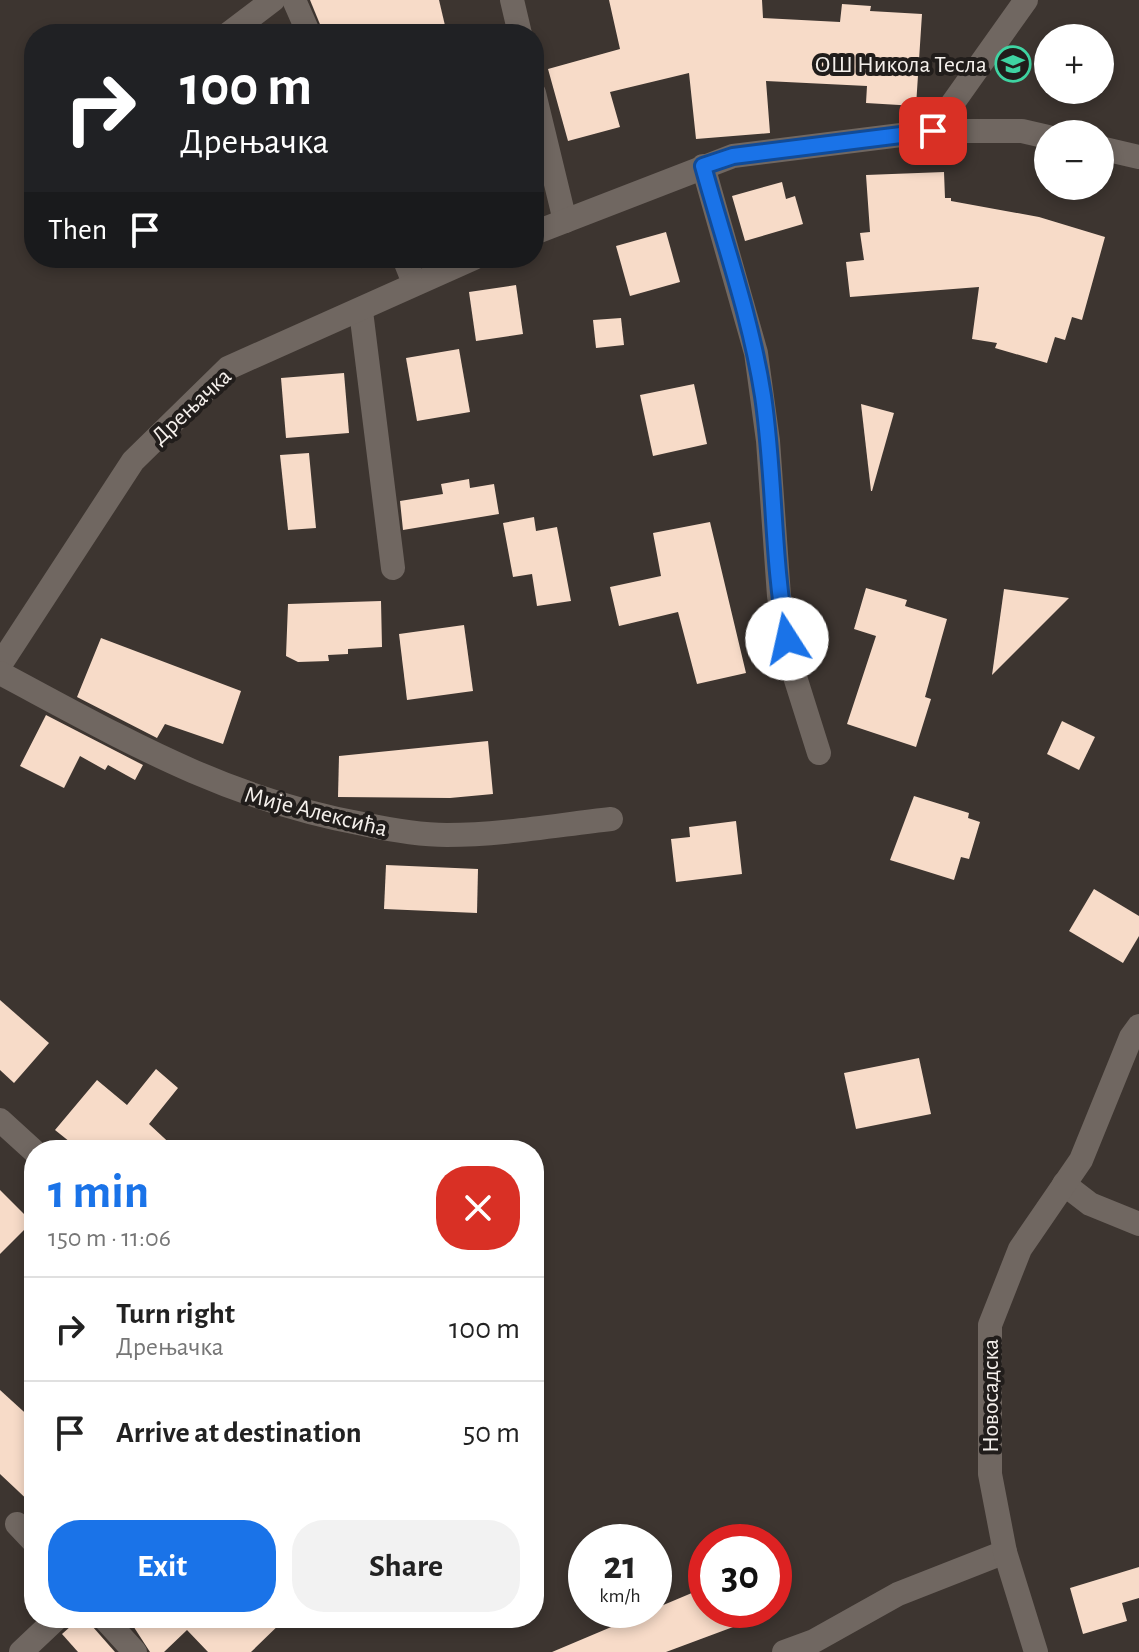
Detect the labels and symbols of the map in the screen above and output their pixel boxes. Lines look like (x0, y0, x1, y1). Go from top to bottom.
school or university icon: ОШ Никола Тесла (994, 45, 1032, 83)
place label: ОШ Никола Тесла (814, 53, 987, 77)
pin (899, 97, 967, 165)
street label: Дрењачка (147, 364, 236, 449)
position arrow (745, 597, 829, 681)
street label: Мије Алексића (242, 783, 390, 841)
street label: Новосадска (979, 1339, 1003, 1453)
speed limit sign: 30 (688, 1524, 792, 1628)

